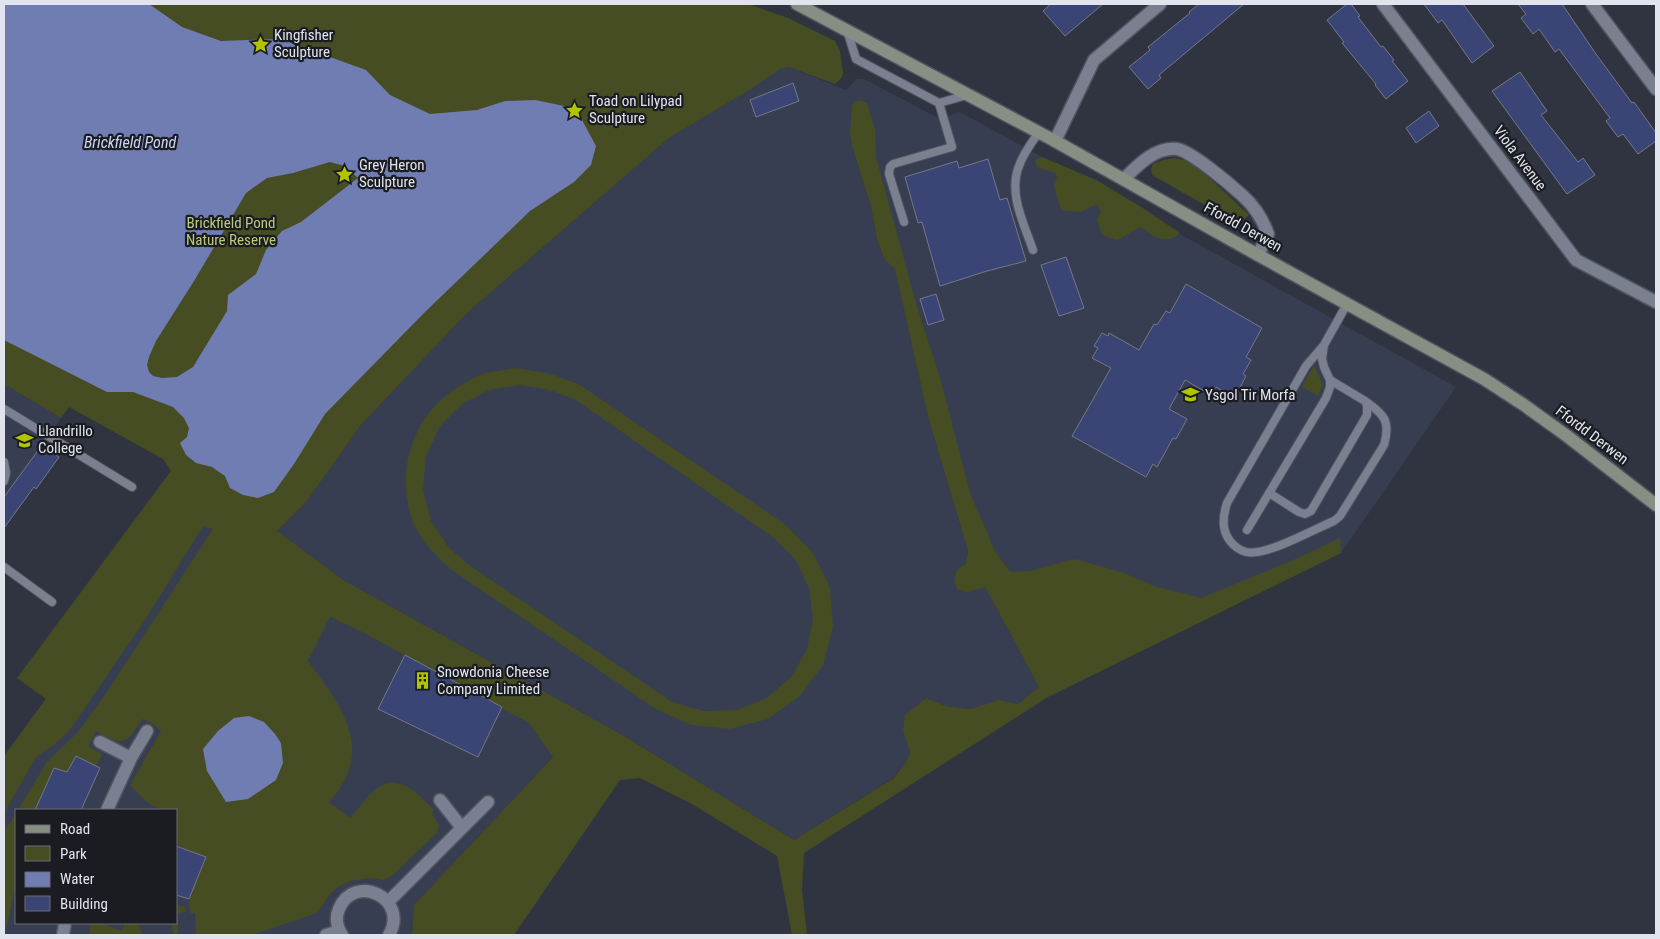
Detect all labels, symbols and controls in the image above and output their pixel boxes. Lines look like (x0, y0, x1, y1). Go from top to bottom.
place label: Kingfisher Sculpture (274, 26, 334, 61)
place icon: Kingfisher Sculpture (250, 34, 270, 54)
place label: Toad on Lilypad Sculpture (589, 92, 682, 127)
place icon: Toad on Lilypad Sculpture (565, 100, 585, 120)
street label: Viola Avenue (1490, 122, 1550, 194)
water label: Brickfield Pond (84, 133, 176, 152)
place label: Grey Heron Sculpture (359, 156, 424, 191)
place icon: Grey Heron Sculpture (335, 164, 355, 184)
street label: Ffordd Derwen (1201, 198, 1285, 256)
park label: Brickfield Pond Nature Reserve (186, 214, 276, 249)
school or university icon: Ysgol Tir Morfa (1181, 385, 1201, 405)
place label: Ysgol Tir Morfa (1205, 386, 1296, 404)
street label: Ffordd Derwen (1552, 402, 1632, 468)
place label: Llandrillo College (38, 422, 93, 457)
school or university icon: Llandrillo College (14, 430, 34, 450)
place label: Snowdonia Cheese Company Limited (437, 663, 549, 698)
building icon: Snowdonia Cheese Company Limited (413, 671, 433, 691)
legend (15, 809, 178, 924)
text: Road (60, 820, 90, 838)
text: Park (60, 845, 87, 863)
text: Water (60, 870, 95, 888)
text: Building (60, 895, 108, 913)

